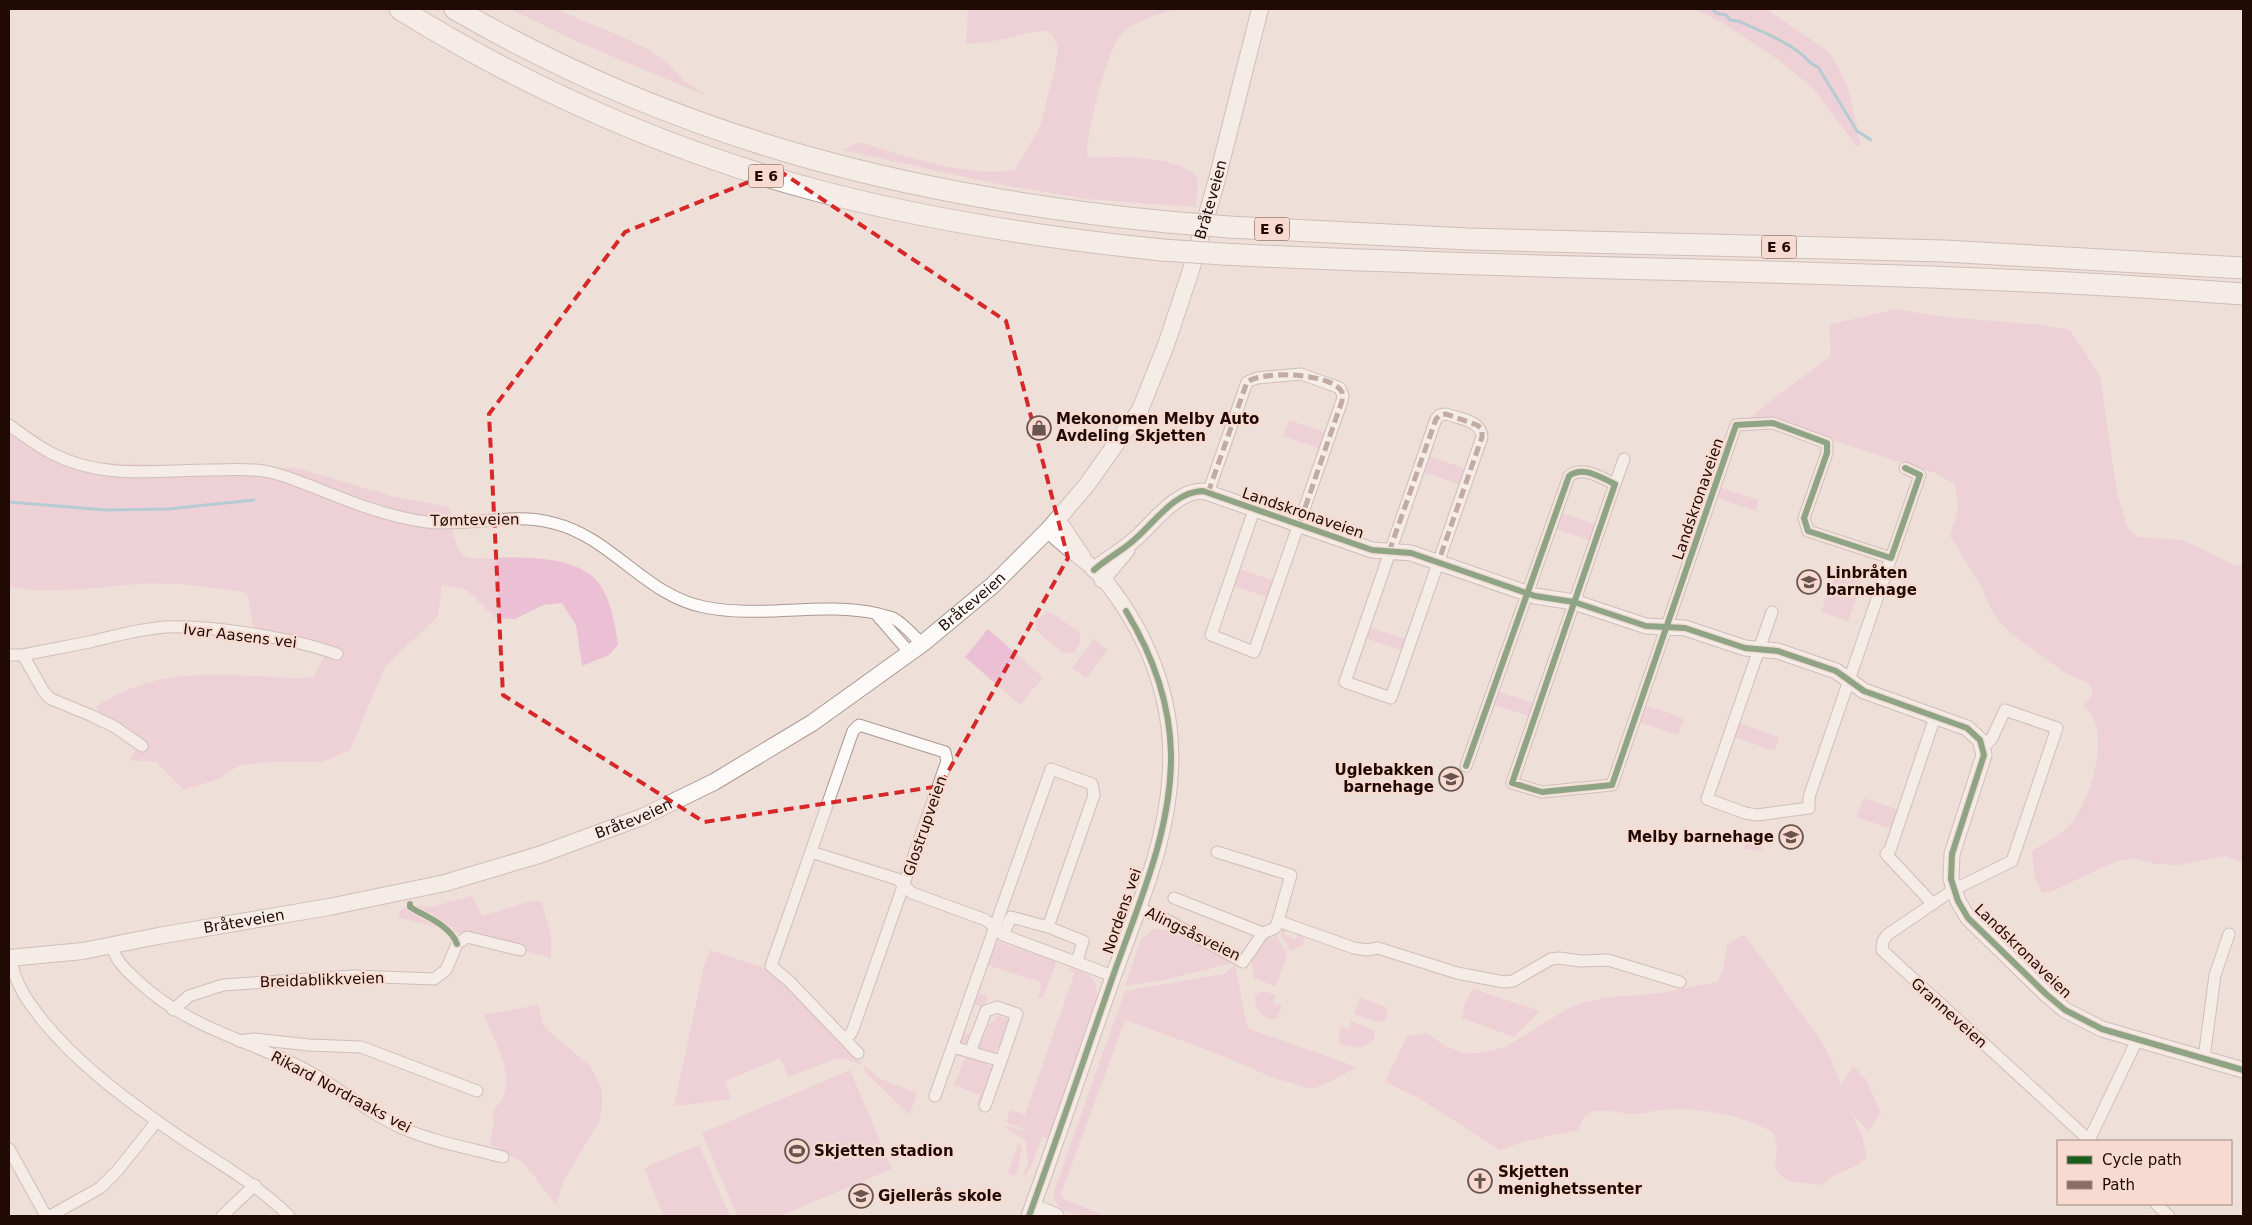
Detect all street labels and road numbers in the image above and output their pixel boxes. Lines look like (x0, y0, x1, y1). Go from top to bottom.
street label: Bråteveien (1191, 158, 1230, 242)
road number: E 6 (748, 165, 784, 188)
road number: E 6 (1254, 218, 1290, 240)
road number: E 6 (1762, 236, 1796, 258)
street label: Landskronaveien (1669, 436, 1727, 562)
street label: Landskronaveien (1240, 484, 1366, 542)
street label: Tømteveien (429, 510, 520, 530)
street label: Bråteveien (935, 569, 1009, 635)
street label: Ivar Aasens vei (182, 620, 298, 652)
street label: Glostrupveien (899, 773, 951, 879)
street label: Bråteveien (592, 795, 675, 843)
street label: Nordens vei (1099, 866, 1145, 956)
street label: Landskronaveien (1971, 900, 2075, 1002)
street label: Alingsåsveien (1143, 903, 1243, 965)
street label: Bråteveien (202, 906, 286, 937)
street label: Breidablikkveien (259, 969, 385, 991)
street label: Granneveien (1907, 974, 1991, 1052)
street label: Rikard Nordraaks vei (268, 1047, 414, 1137)

